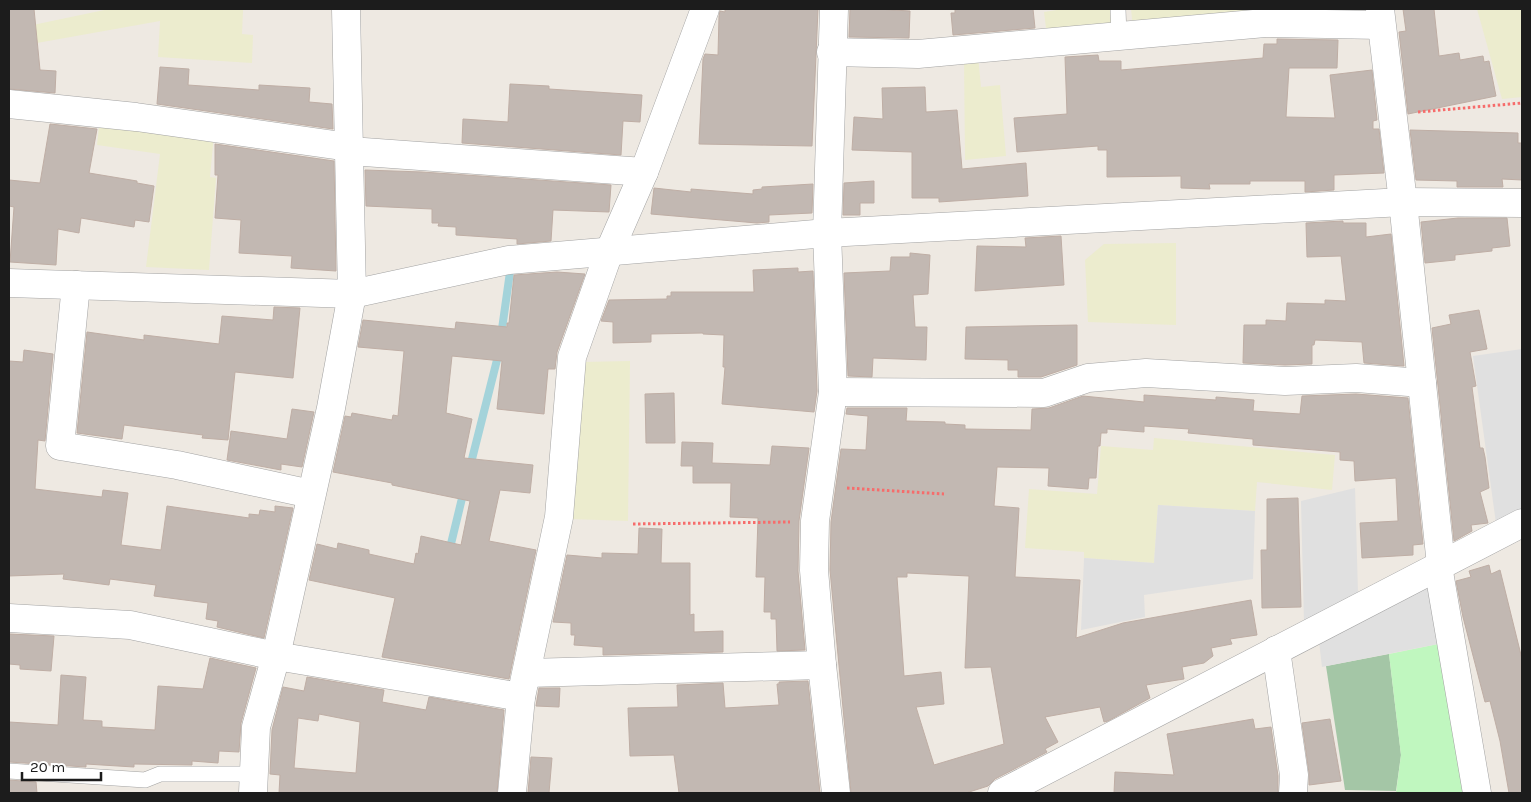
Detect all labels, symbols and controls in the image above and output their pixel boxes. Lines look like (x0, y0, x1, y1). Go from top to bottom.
scale bar (22, 750, 101, 782)
text: 20 m (30, 758, 65, 776)

